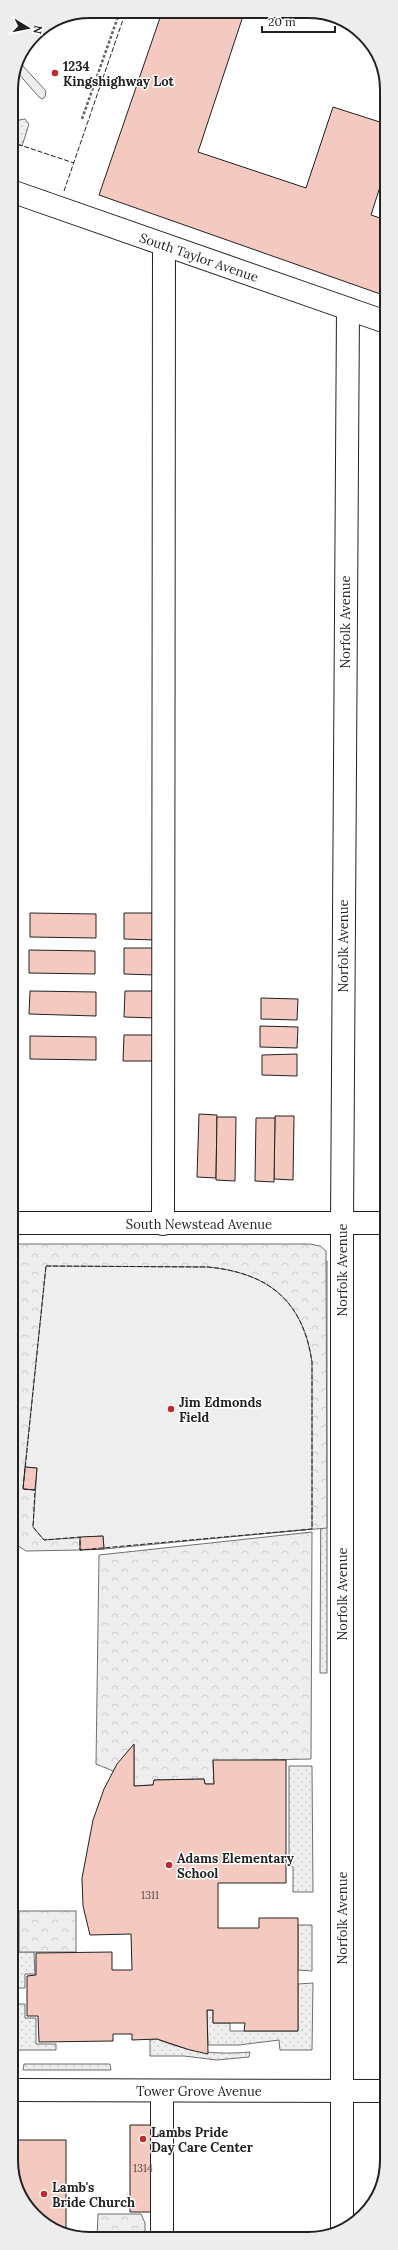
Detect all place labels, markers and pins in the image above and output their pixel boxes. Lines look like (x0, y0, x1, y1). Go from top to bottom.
place label: 1234 Kingshighway Lot (63, 58, 175, 90)
marker: 1234 Kingshighway Lot (50, 68, 60, 78)
place label: Jim Edmonds Field (179, 1394, 262, 1426)
marker: Jim Edmonds Field (166, 1404, 176, 1414)
place label: Adams Elementary School (177, 1850, 295, 1882)
marker: Adams Elementary School (164, 1860, 174, 1870)
place label: Lambs Pride Day Care Center (151, 2124, 254, 2156)
marker: Lambs Pride Day Care Center (138, 2134, 148, 2144)
place label: Lamb's Bride Church (52, 2179, 135, 2211)
marker: Lamb's Bride Church (39, 2189, 49, 2199)

